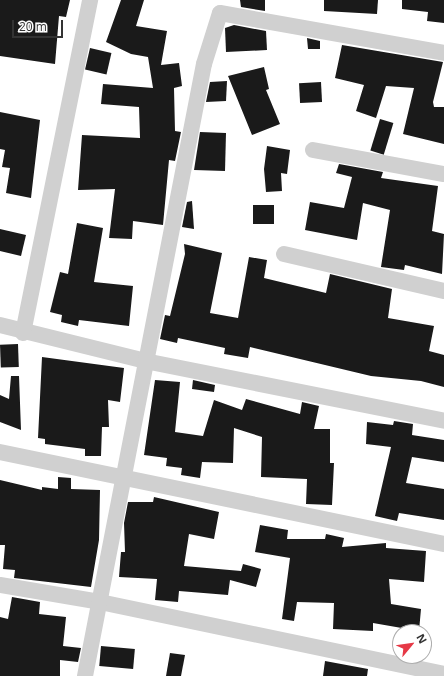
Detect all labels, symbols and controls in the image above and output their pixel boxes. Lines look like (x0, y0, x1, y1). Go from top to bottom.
scale bar (14, 12, 65, 38)
text: 20 m (19, 18, 47, 35)
north arrow (392, 624, 432, 664)
text: N (413, 631, 431, 646)

